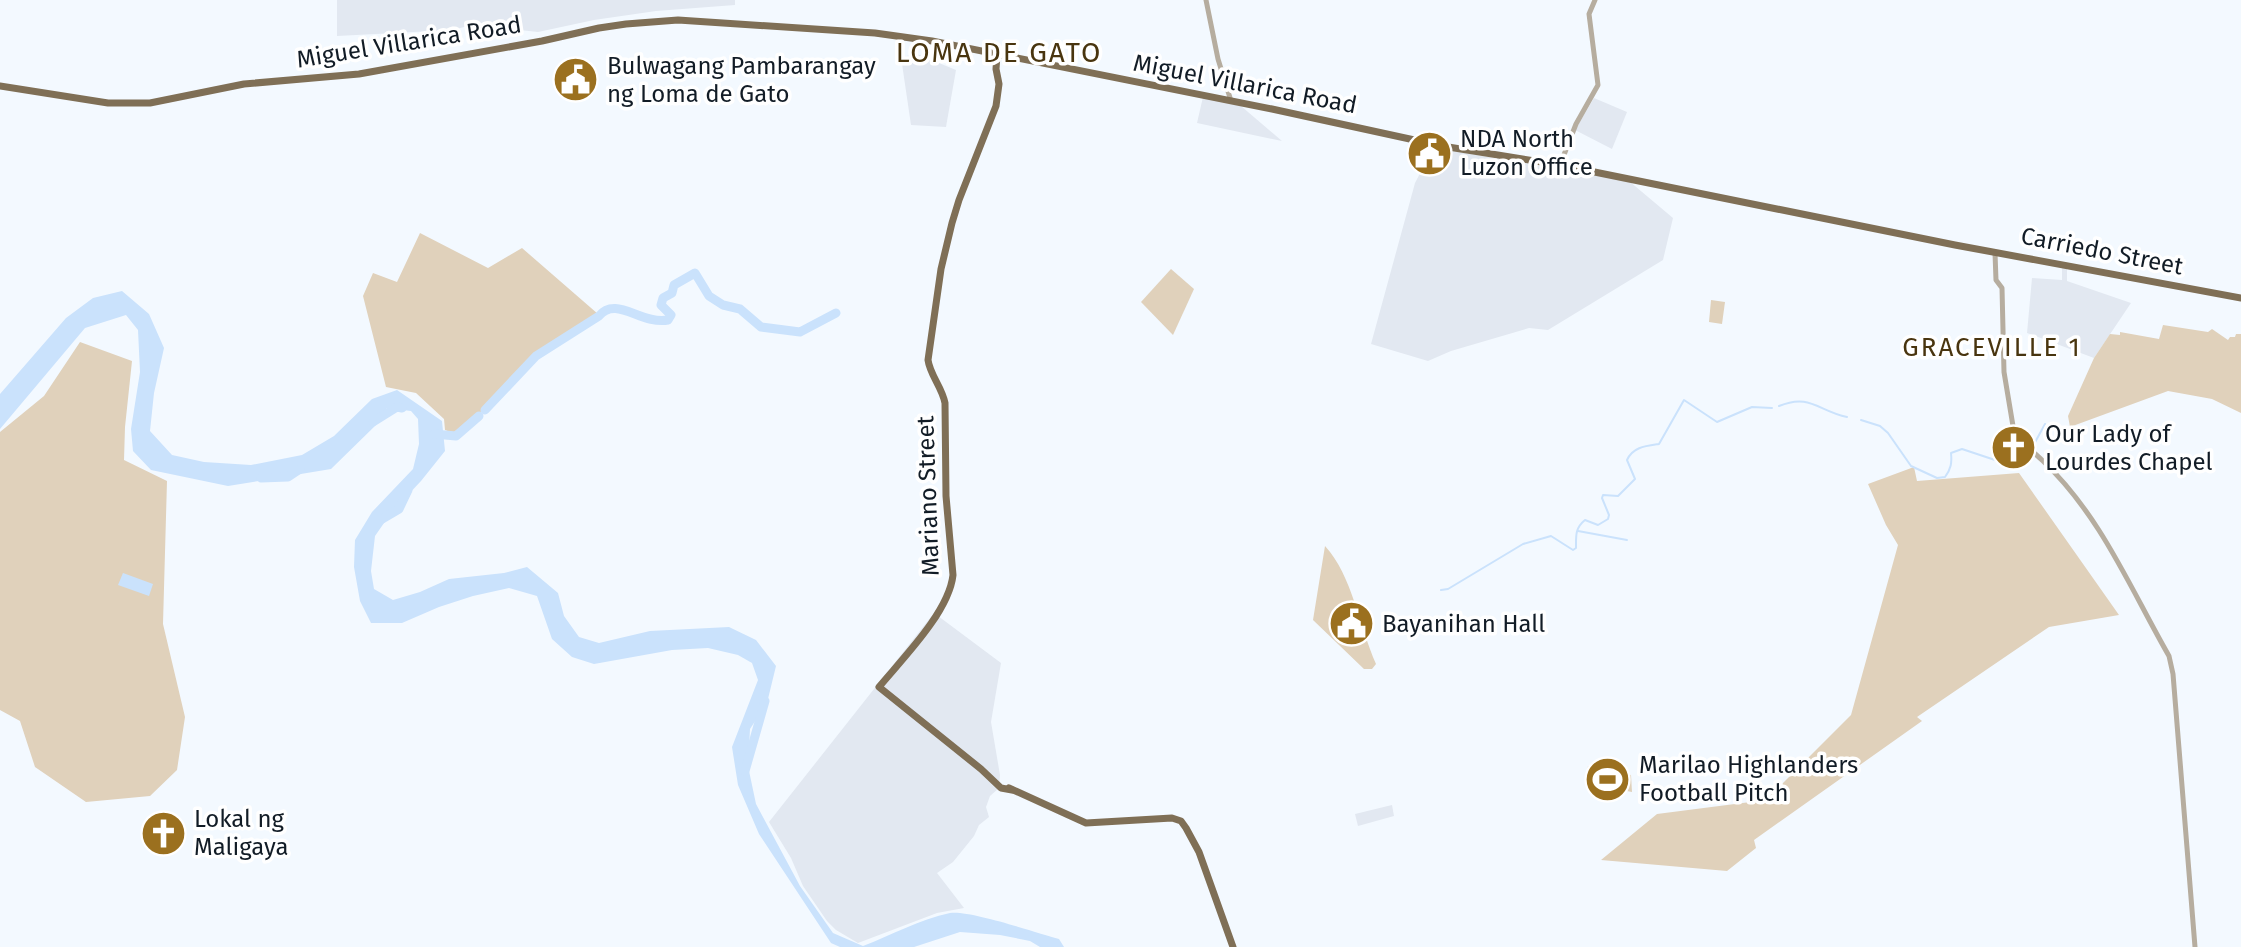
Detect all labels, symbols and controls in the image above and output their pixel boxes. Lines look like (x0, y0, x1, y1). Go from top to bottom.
street label: Miguel Villarica Road (295, 10, 523, 74)
district label: LOMA DE GATO (896, 36, 1102, 69)
street label: Miguel Villarica Road (1131, 49, 1359, 119)
place label: Bulwagang Pambarangay ng Loma de Gato (607, 52, 876, 108)
public building icon: Bulwagang Pambarangay ng Loma de Gato (552, 56, 600, 104)
place label: NDA North Luzon Office (1460, 125, 1593, 181)
public building icon: NDA North Luzon Office (1405, 129, 1453, 177)
street label: Carriedo Street (2019, 222, 2186, 280)
district label: GRACEVILLE 1 (1902, 332, 2082, 363)
street label: Mariano Street (911, 415, 945, 577)
place label: Our Lady of Lourdes Chapel (2045, 420, 2213, 476)
church icon: Our Lady of Lourdes Chapel (1990, 424, 2038, 472)
public building icon: Bayanihan Hall (1327, 600, 1375, 648)
place label: Bayanihan Hall (1382, 610, 1545, 638)
place label: Marilao Highlanders Football Pitch (1639, 751, 1858, 807)
sports icon: Marilao Highlanders Football Pitch (1584, 755, 1632, 803)
place label: Lokal ng Maligaya (194, 805, 289, 861)
church icon: Lokal ng Maligaya (139, 809, 187, 857)

